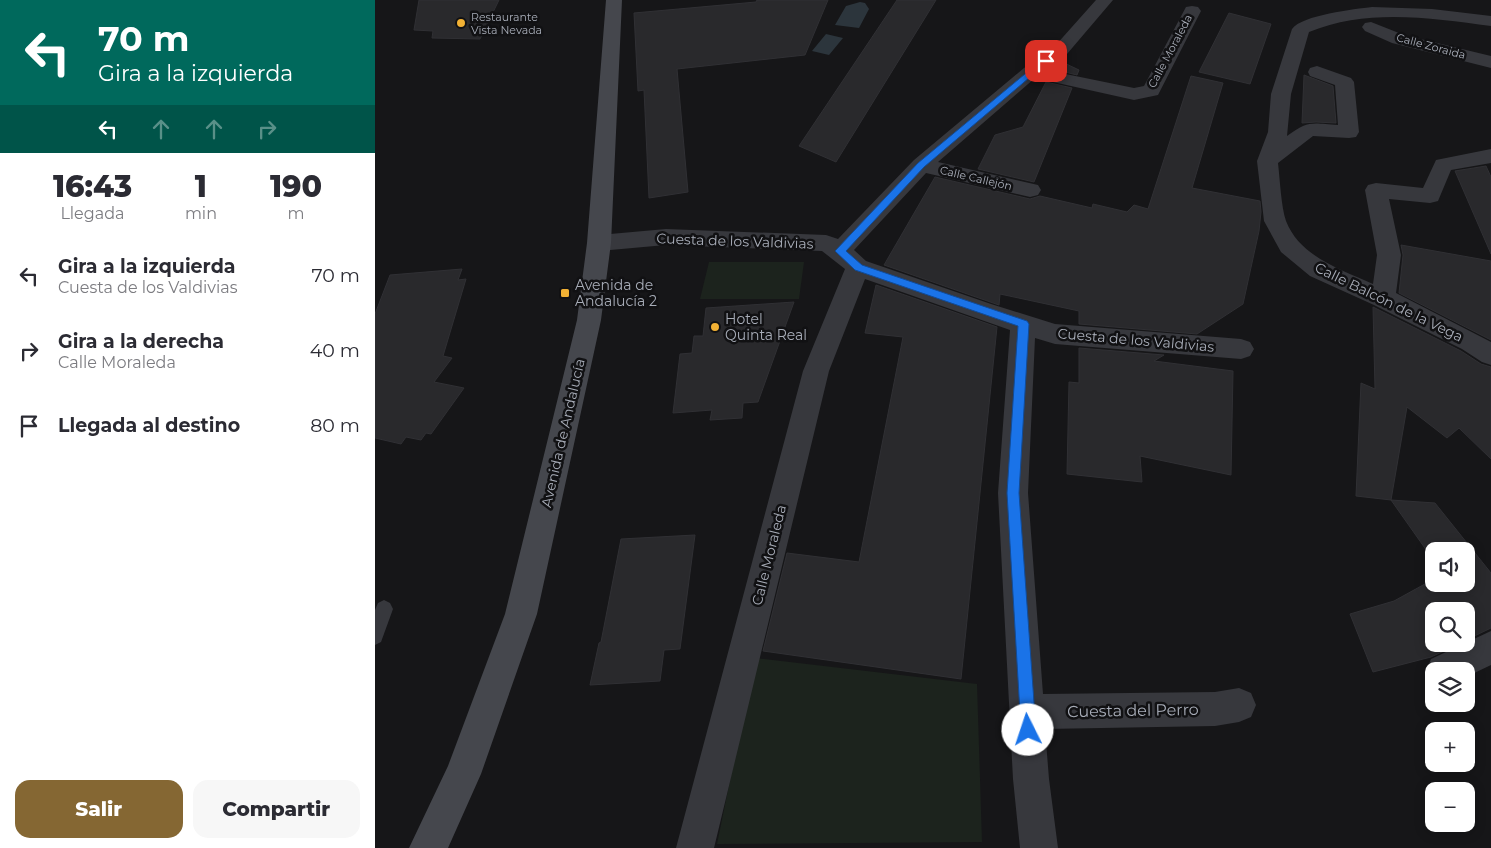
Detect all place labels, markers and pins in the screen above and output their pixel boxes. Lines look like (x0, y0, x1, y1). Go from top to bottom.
place label: Restaurante Vista Nevada (471, 10, 542, 37)
marker: Restaurante Vista Nevada (455, 17, 467, 29)
pin (1025, 40, 1067, 82)
place label: Avenida de Andalucía 2 (575, 276, 657, 310)
marker: Avenida de Andalucía 2 (559, 287, 571, 299)
place label: Hotel Quinta Real (725, 310, 807, 344)
marker: Hotel Quinta Real (709, 321, 721, 333)

